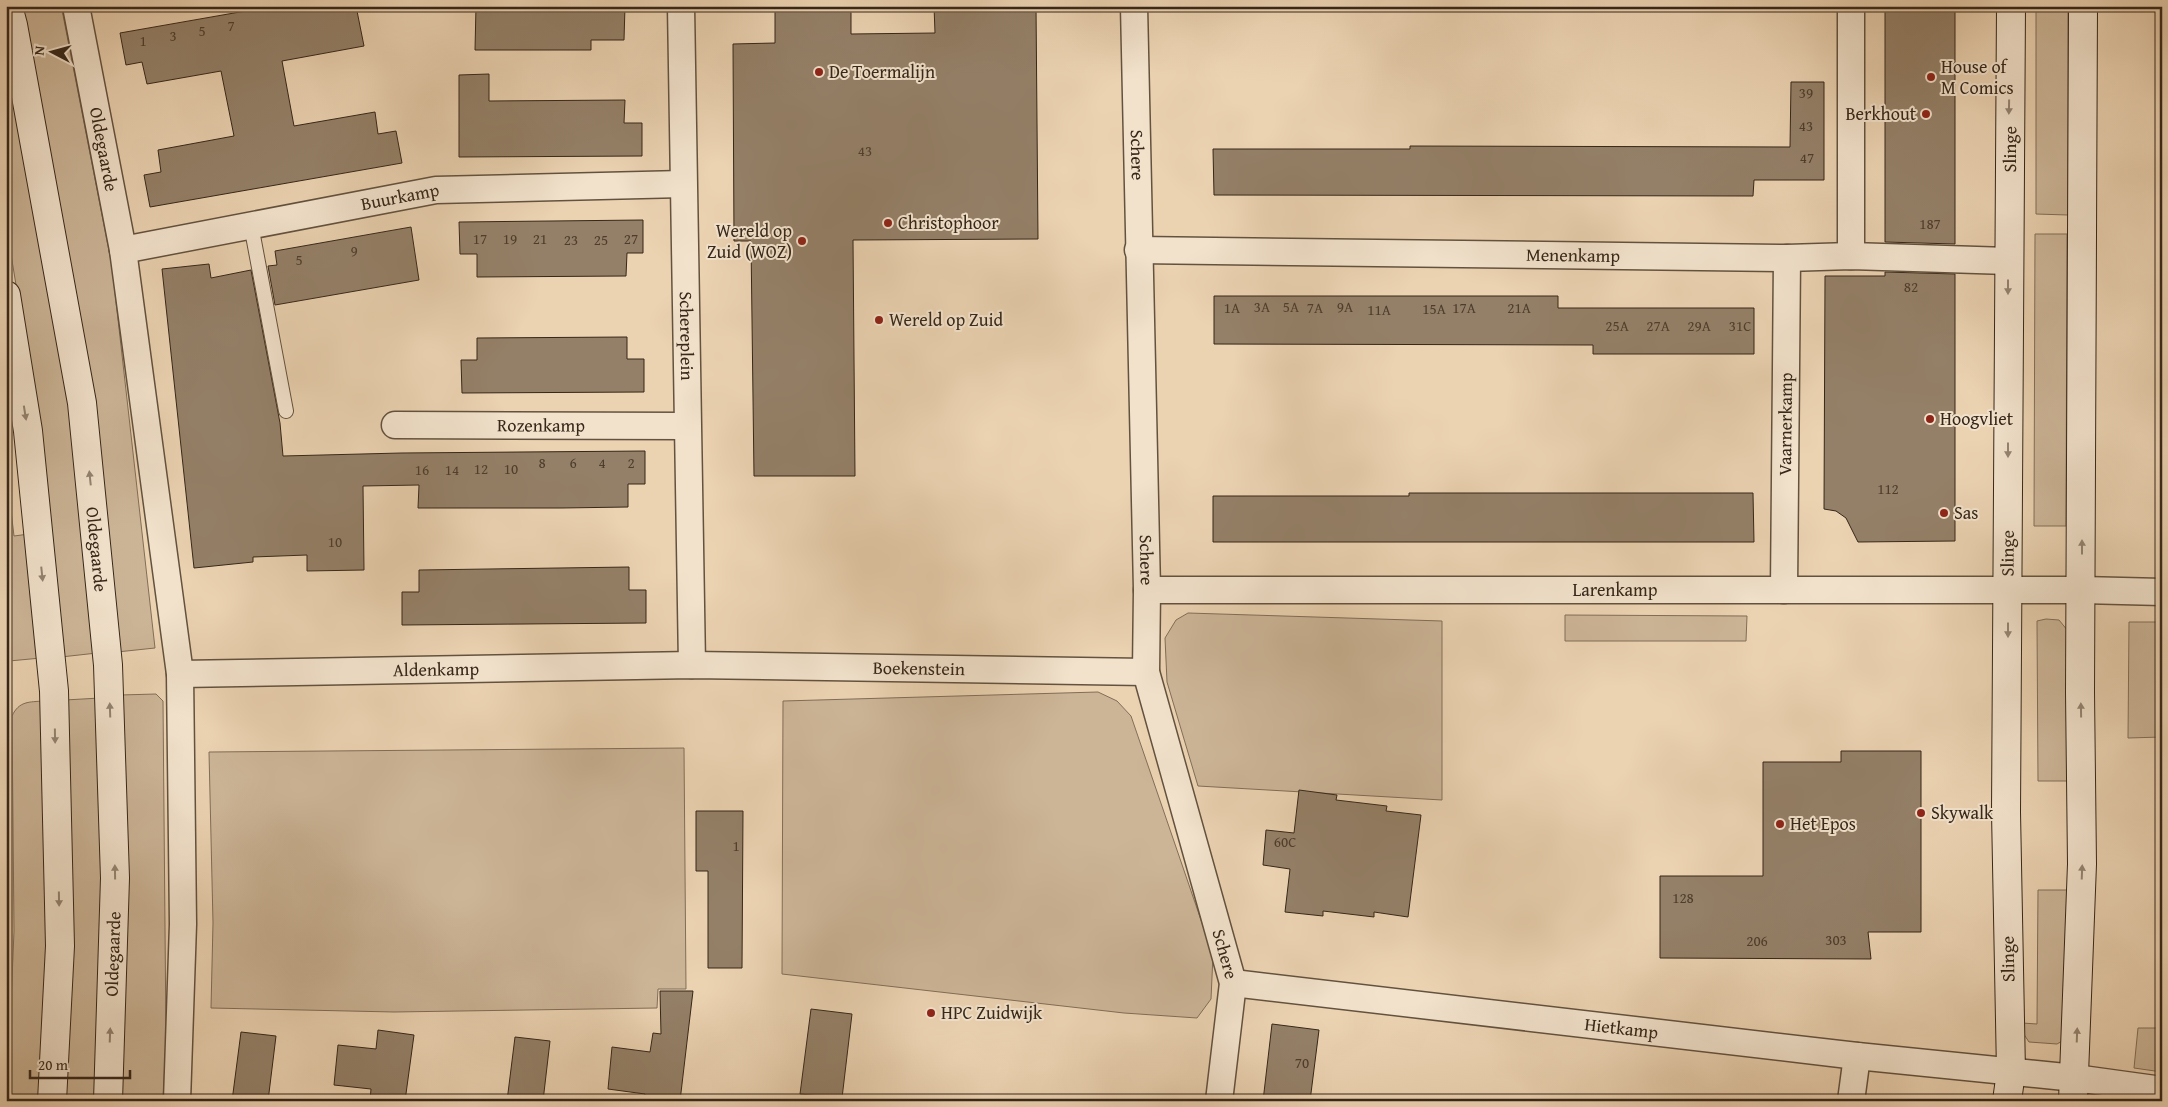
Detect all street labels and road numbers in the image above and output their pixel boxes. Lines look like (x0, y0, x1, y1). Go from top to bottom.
street label: Oldegaarde (83, 105, 125, 194)
street label: Slinge (1996, 126, 2023, 173)
street label: Schere (1124, 129, 1152, 181)
street label: Buurkamp (358, 176, 442, 217)
street label: Menenkamp (1526, 241, 1620, 269)
street label: Schereplein (673, 291, 701, 381)
street label: Vaarnerkamp (1771, 372, 1799, 476)
street label: Rozenkamp (497, 411, 585, 439)
street label: Oldegaarde (79, 506, 115, 593)
street label: Slinge (1993, 530, 2021, 577)
street label: Schere (1133, 534, 1161, 585)
street label: Larenkamp (1572, 576, 1658, 603)
street label: Boekenstein (873, 654, 965, 682)
street label: Aldenkamp (393, 655, 480, 683)
street label: Oldegaarde (98, 911, 127, 997)
street label: Schere (1206, 926, 1245, 982)
street label: Slinge (1994, 936, 2021, 982)
street label: Hietkamp (1583, 1010, 1660, 1046)

